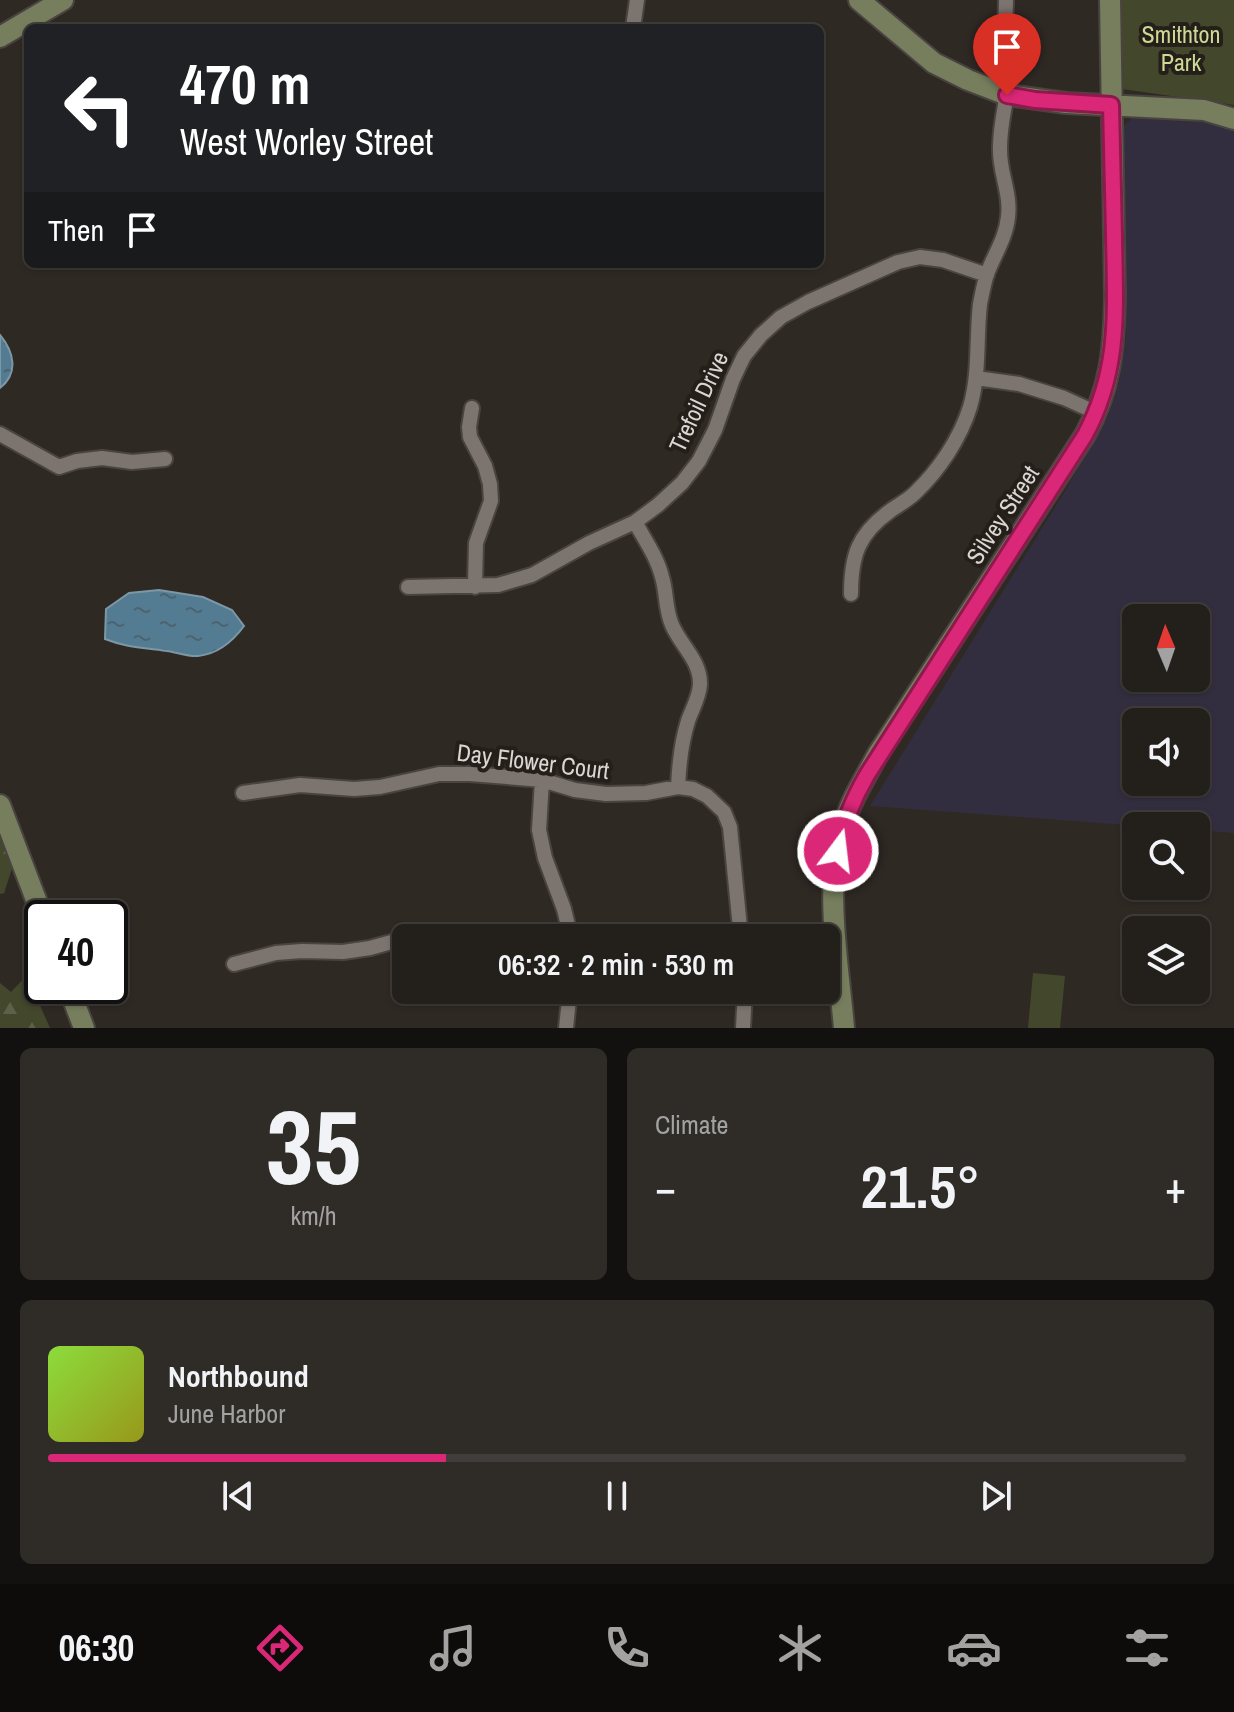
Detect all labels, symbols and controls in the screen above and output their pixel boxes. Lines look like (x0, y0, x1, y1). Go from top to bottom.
pin (973, 13, 1041, 95)
park label: Smithton Park (1142, 18, 1220, 78)
icon: arrive (985, 25, 1029, 69)
text: 470 m (180, 46, 310, 121)
icon: left (48, 56, 152, 160)
text: West Worley Street (180, 118, 433, 166)
icon: arrive (120, 208, 164, 252)
text: Then (48, 210, 104, 250)
street label: Trefoil Drive (661, 346, 735, 457)
street label: Silvey Street (958, 459, 1046, 570)
north arrow (1122, 604, 1210, 692)
map controls (1122, 604, 1210, 1004)
button: sound (1122, 708, 1210, 796)
street label: Day Flower Court (455, 736, 612, 786)
position arrow (796, 809, 880, 893)
button: search (1122, 812, 1210, 900)
speed limit sign: 40 (24, 900, 128, 1004)
button: layers (1122, 916, 1210, 1004)
text: 06:32 · 2 min · 530 m (498, 944, 734, 984)
text: 35 (266, 1076, 361, 1216)
text: Climate (655, 1107, 728, 1142)
text: 21.5° (861, 1146, 980, 1227)
text: − (655, 1157, 676, 1217)
text: + (1165, 1157, 1186, 1217)
text: km/h (290, 1198, 337, 1233)
text: Northbound (168, 1356, 309, 1396)
text: June Harbor (168, 1396, 285, 1431)
icon: previous (216, 1474, 260, 1518)
icon: pause (595, 1474, 639, 1518)
icon: next (974, 1474, 1018, 1518)
icon: directions (252, 1620, 308, 1676)
icon: music (425, 1620, 481, 1676)
icon: phone (599, 1620, 655, 1676)
icon: climate (772, 1620, 828, 1676)
icon: car (946, 1620, 1002, 1676)
icon: filters (1119, 1620, 1175, 1676)
text: 06:30 (59, 1624, 134, 1672)

